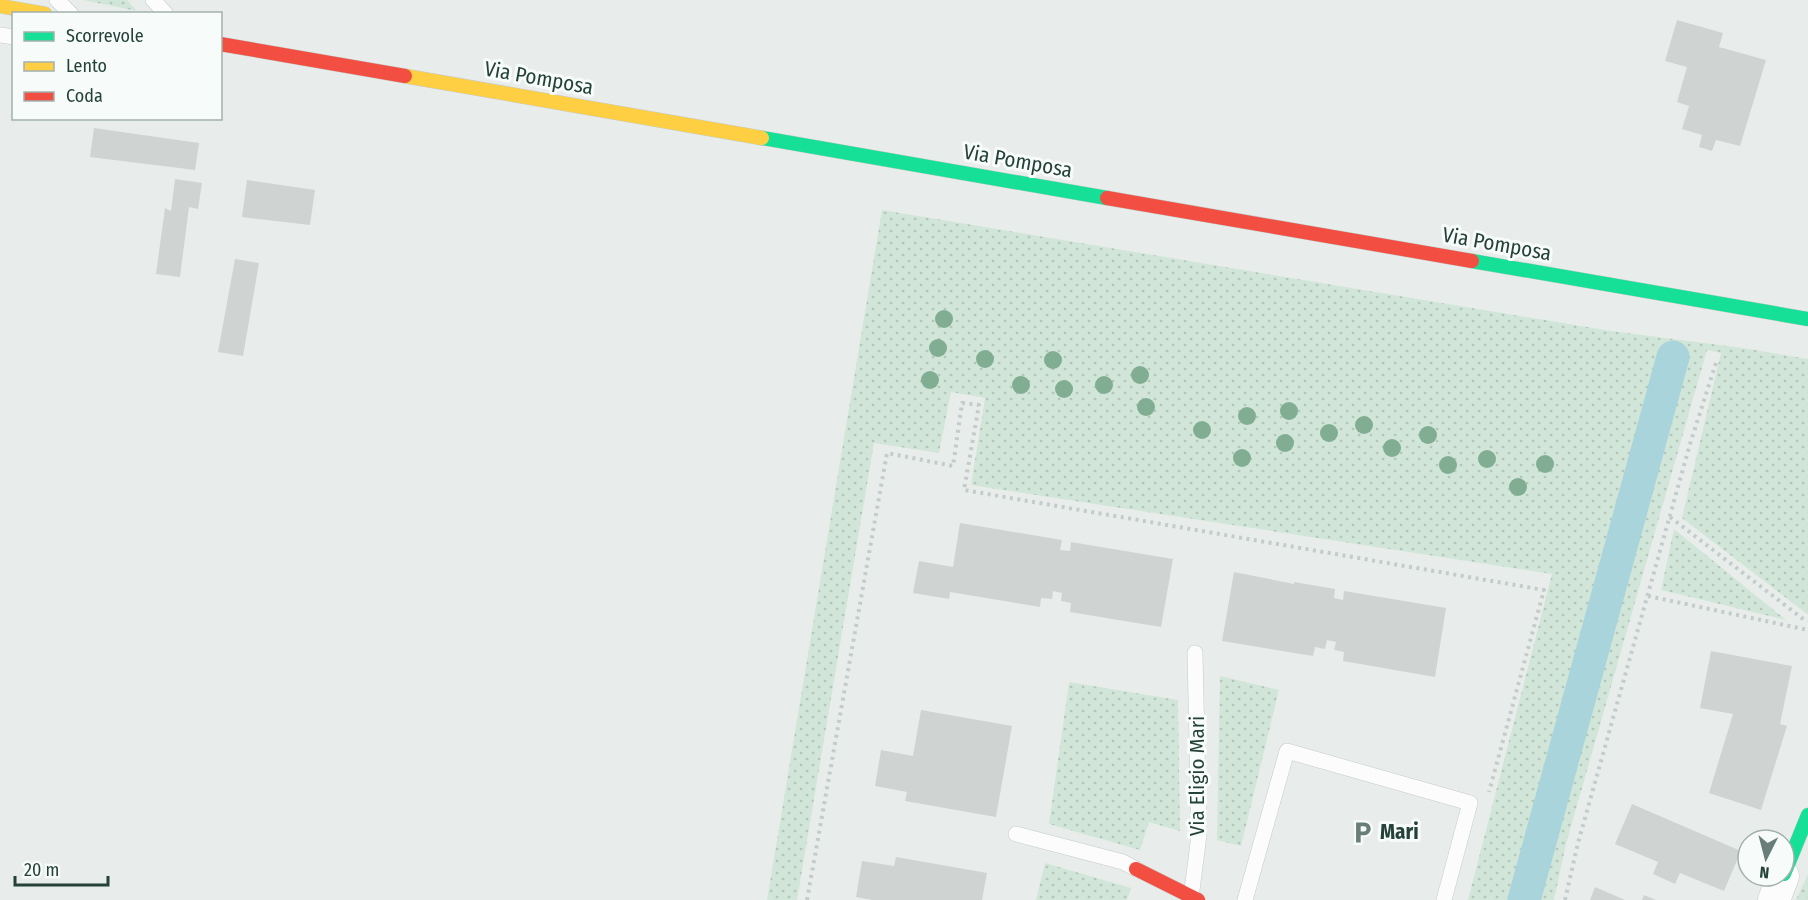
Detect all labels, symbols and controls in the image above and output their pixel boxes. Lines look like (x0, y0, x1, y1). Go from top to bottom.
legend (12, 12, 222, 120)
text: Scorrevole (66, 25, 144, 47)
text: Lento (66, 55, 107, 77)
street label: Via Pomposa (483, 56, 595, 100)
text: Coda (66, 85, 103, 107)
street label: Via Pomposa (962, 139, 1074, 183)
street label: Via Pomposa (1441, 222, 1553, 266)
street label: Via Eligio Mari (1184, 716, 1210, 836)
parking icon: Mari (1349, 819, 1375, 845)
place label: Mari (1380, 819, 1419, 845)
north arrow (1736, 828, 1796, 888)
scale bar (15, 849, 108, 887)
text: 20 m (24, 859, 59, 881)
text: N (1759, 862, 1770, 882)

